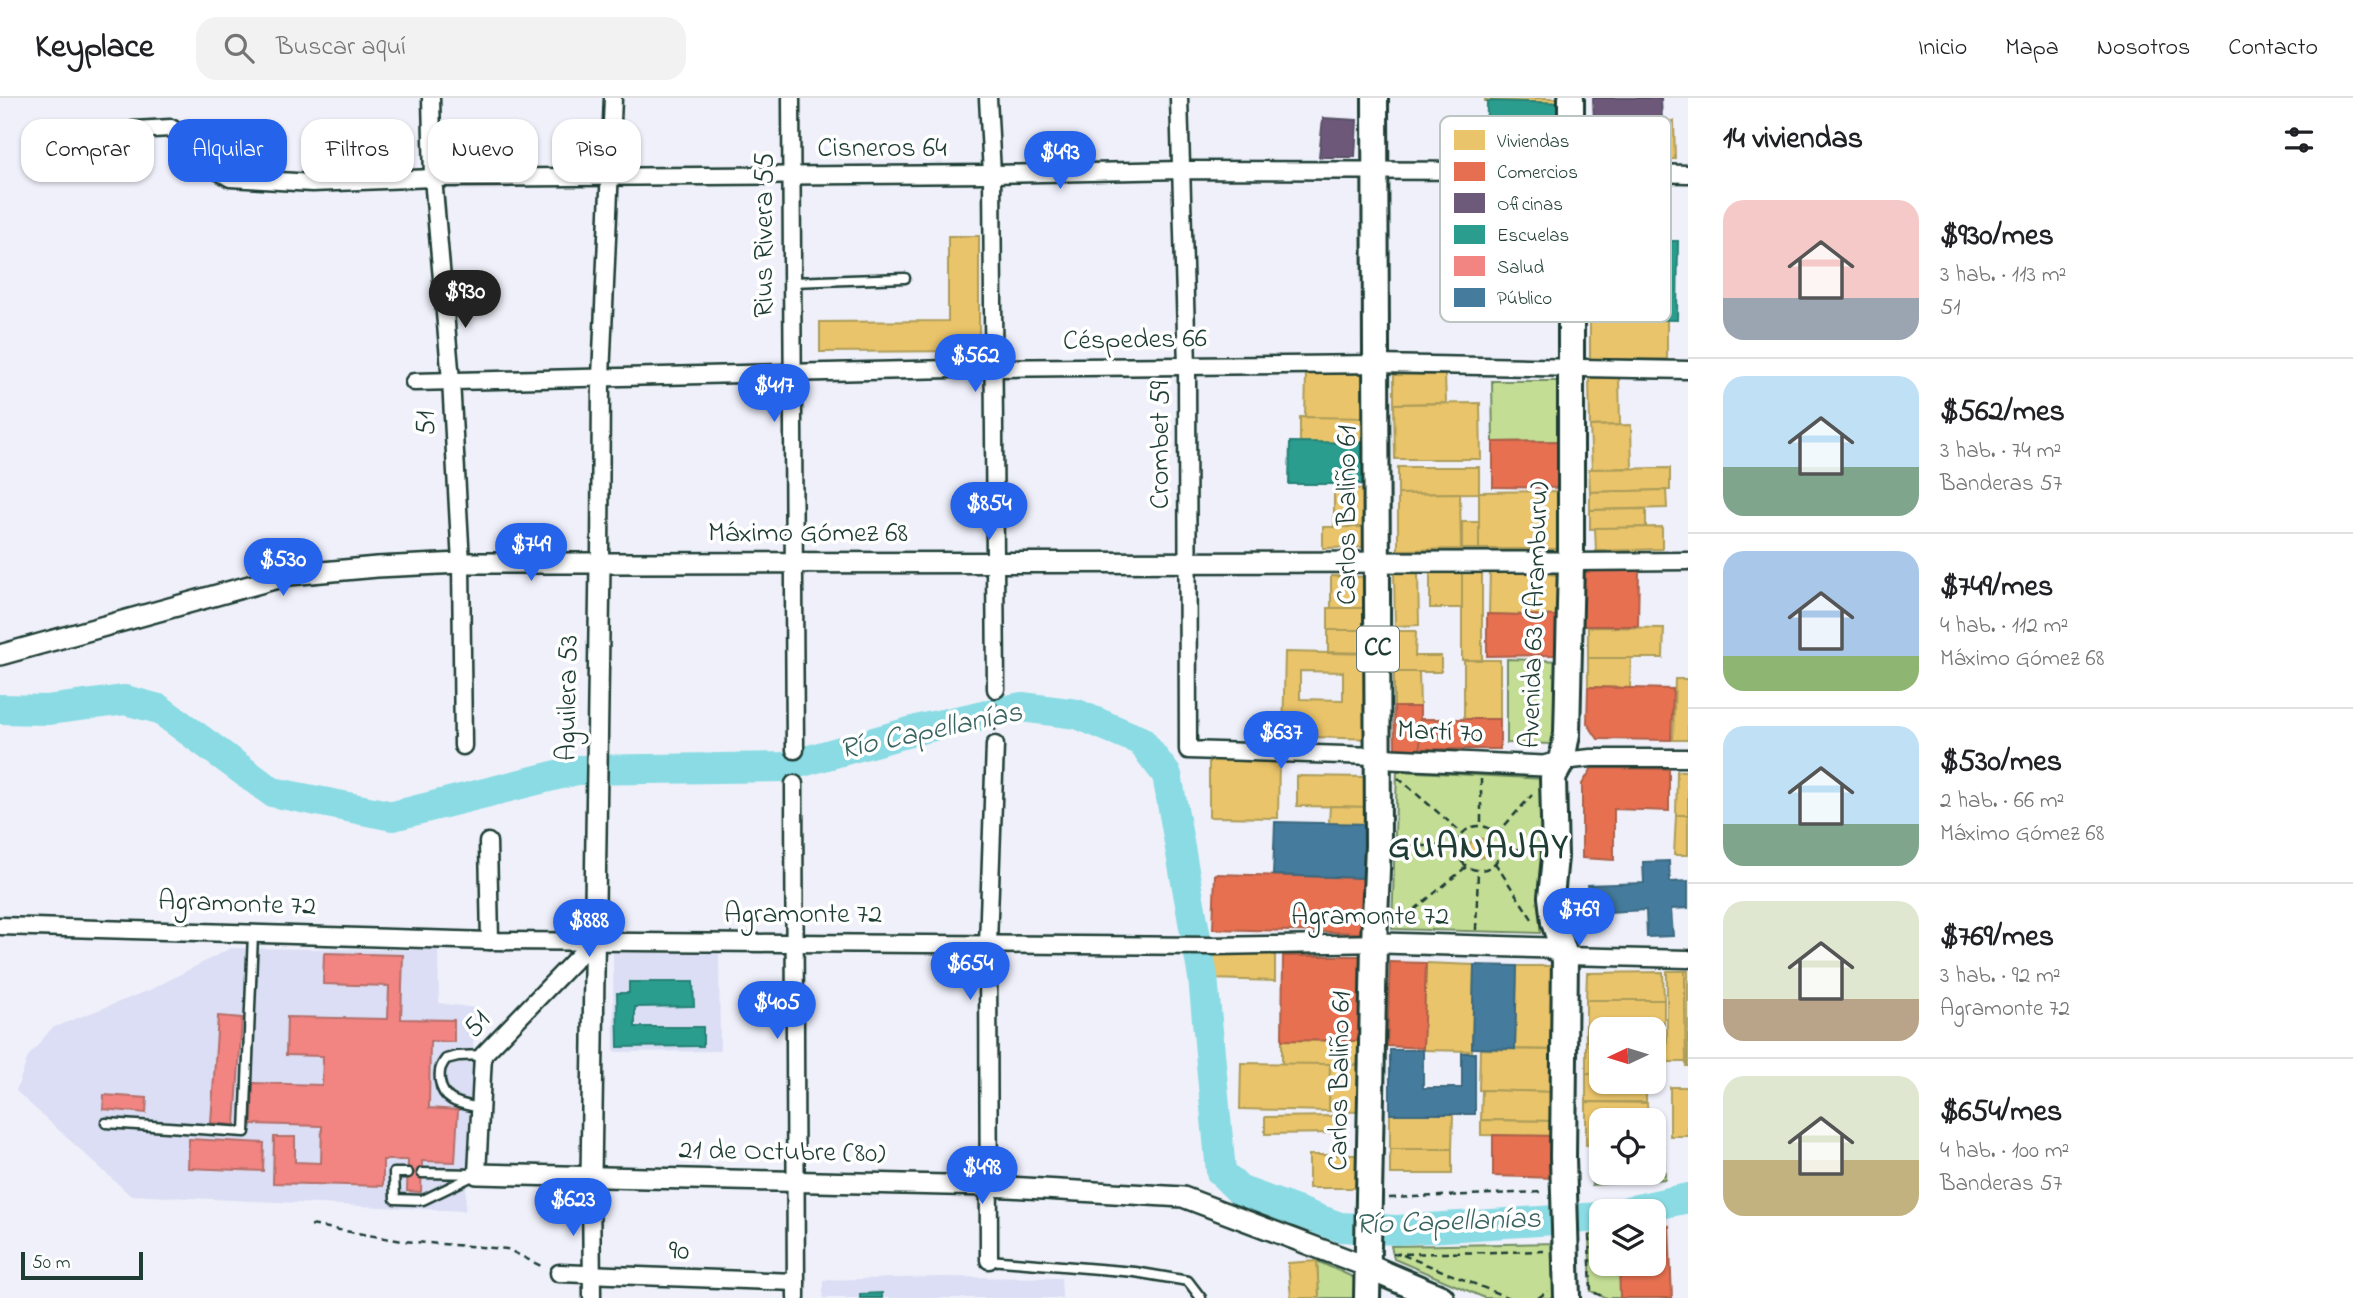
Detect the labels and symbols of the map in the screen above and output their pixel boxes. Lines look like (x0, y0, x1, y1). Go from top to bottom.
legend (1440, 116, 1671, 322)
street label: Cisneros 64 (817, 129, 947, 170)
text: Viviendas (1496, 129, 1570, 156)
pin: $493 (1019, 132, 1101, 191)
street label: Rius Rivera 55 (745, 152, 786, 318)
text: Comercios (1497, 160, 1578, 187)
text: Oficinas (1497, 192, 1563, 219)
text: Escuelas (1497, 223, 1569, 250)
text: Salud (1497, 255, 1544, 282)
pin: $930 (424, 271, 506, 330)
text: Público (1497, 286, 1552, 313)
street label: Céspedes 66 (1063, 319, 1207, 363)
pin: $562 (934, 334, 1016, 394)
pin: $417 (733, 364, 815, 424)
street label: Crombet 59 (1141, 380, 1182, 509)
street label: 51 (406, 409, 448, 437)
street label: Carlos Baliño 61 (1328, 425, 1369, 605)
street label: Avenida 63 (Aramburu) (1511, 481, 1561, 749)
pin: $854 (948, 482, 1030, 542)
street label: Máximo Gómez 68 (708, 514, 908, 555)
pin: $749 (490, 524, 572, 583)
pin: $530 (242, 538, 324, 598)
road number: CC (1357, 626, 1399, 671)
street label: Aguilera 53 (547, 634, 591, 762)
water label: Río Capellanías (836, 691, 1027, 773)
street label: Martí 70 (1396, 710, 1484, 756)
pin: $637 (1240, 712, 1322, 771)
district label: GUANAJAY (1388, 823, 1570, 874)
street label: Agramonte 72 (157, 882, 317, 928)
pin: $769 (1538, 888, 1620, 948)
street label: Agramonte 72 (724, 895, 882, 936)
street label: Agramonte 72 (1291, 897, 1449, 938)
pin: $888 (548, 900, 630, 959)
pin: $654 (929, 942, 1011, 1002)
pin: $405 (736, 982, 818, 1041)
street label: Carlos Baliño 61 (1319, 991, 1363, 1171)
street label: 51 (454, 1002, 502, 1048)
north arrow (1589, 1017, 1666, 1094)
street label: 21 de Octubre (80) (678, 1131, 886, 1175)
pin: $498 (941, 1146, 1023, 1206)
pin: $623 (532, 1178, 614, 1238)
water label: Río Capellanías (1355, 1198, 1542, 1248)
street label: 90 (668, 1231, 690, 1273)
scale bar (21, 1249, 144, 1281)

